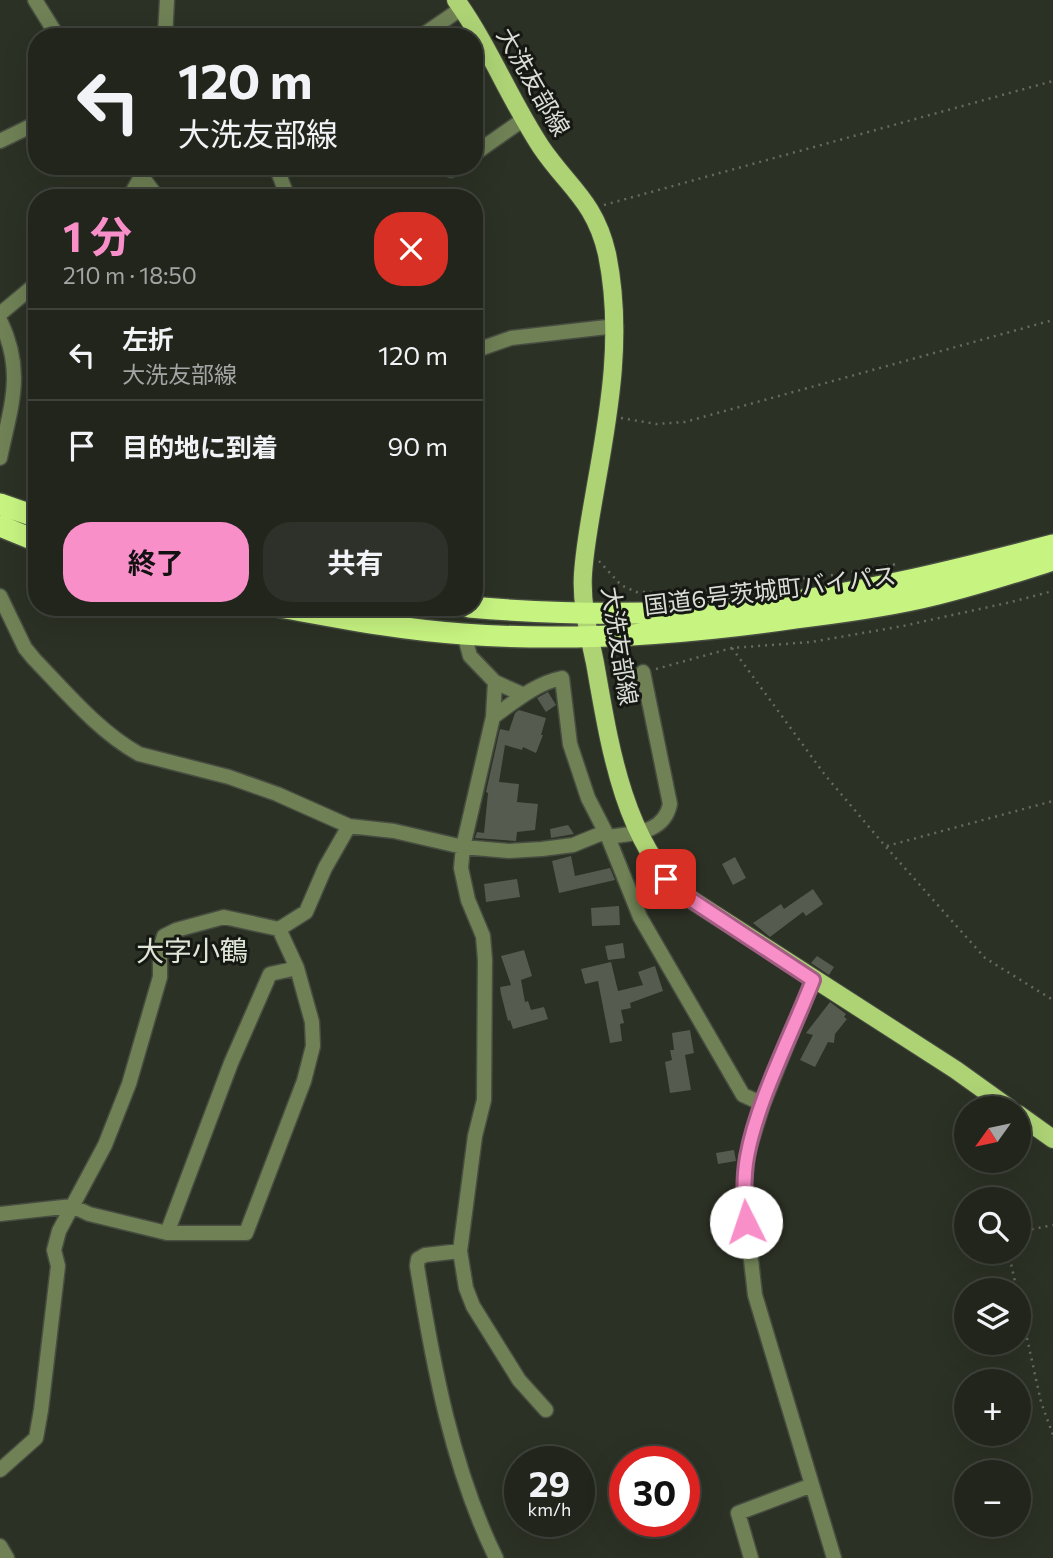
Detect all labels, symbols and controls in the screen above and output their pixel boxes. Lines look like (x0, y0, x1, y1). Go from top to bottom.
street label: 大洗友部線 (492, 22, 577, 140)
text: 120 m (178, 49, 312, 109)
icon: left (63, 56, 154, 147)
text: 大洗友部線 (178, 113, 338, 153)
text: 1 分 (63, 209, 132, 261)
button: close (374, 212, 448, 286)
text: 210 m · 18:50 (63, 261, 197, 289)
text: 左折 (122, 323, 174, 354)
icon: left (63, 336, 101, 374)
text: 120 m (378, 339, 448, 370)
text: 大洗友部線 (122, 360, 237, 388)
icon: arrive (63, 427, 101, 465)
text: 90 m (388, 430, 448, 461)
text: 目的地に到着 (122, 431, 278, 462)
button: 終了 (63, 522, 249, 602)
button: 共有 (263, 522, 448, 602)
street label: 国道6号茨城町バイパス (642, 560, 898, 619)
street label: 大洗友部線 (597, 584, 644, 707)
pin (636, 849, 696, 909)
icon: arrive (647, 860, 685, 898)
district label: 大字小鶴 (136, 933, 248, 967)
north arrow (954, 1096, 1031, 1172)
map controls (954, 1096, 1031, 1537)
position arrow (709, 1185, 783, 1259)
button: search (954, 1187, 1031, 1264)
button: layers (954, 1278, 1031, 1355)
button: + (954, 1369, 1031, 1446)
speed limit sign: 30 (609, 1446, 700, 1537)
button: − (954, 1460, 1031, 1537)
text: 29 (529, 1461, 570, 1504)
text: km/h (528, 1498, 571, 1520)

